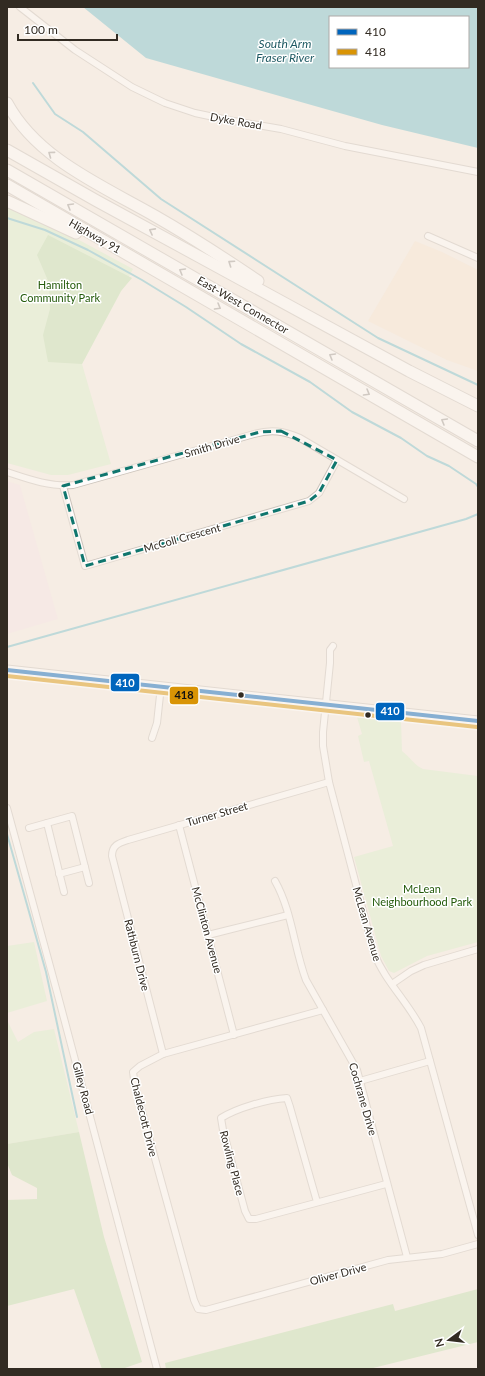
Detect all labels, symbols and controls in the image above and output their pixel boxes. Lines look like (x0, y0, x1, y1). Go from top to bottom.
scale bar (18, 16, 117, 42)
legend (329, 16, 469, 68)
text: 100 m (24, 22, 58, 37)
text: 410 (365, 24, 386, 39)
water label: South Arm Fraser River (256, 36, 315, 65)
text: 418 (365, 44, 386, 59)
street label: Dyke Road (209, 110, 263, 131)
one-way arrow (48, 151, 55, 159)
one-way arrow (66, 204, 74, 211)
street label: Highway 91 (67, 216, 123, 256)
one-way arrow (149, 228, 156, 235)
one-way arrow (228, 260, 235, 268)
one-way arrow (179, 268, 187, 275)
street label: East-West Connector (195, 273, 291, 336)
park label: Hamilton Community Park (20, 278, 100, 304)
one-way arrow (214, 302, 221, 309)
one-way arrow (329, 354, 336, 361)
one-way arrow (363, 388, 370, 395)
one-way arrow (441, 419, 448, 426)
street label: Smith Drive (183, 431, 241, 460)
street label: McColl Crescent (142, 520, 222, 555)
line badge: 410 (110, 673, 140, 692)
text: 410 (115, 676, 135, 689)
line badge: 418 (169, 686, 199, 705)
text: 418 (174, 688, 194, 701)
unlabelled marker (236, 690, 246, 700)
line badge: 410 (375, 702, 405, 721)
text: 410 (380, 704, 400, 717)
unlabelled marker (363, 710, 373, 720)
street label: Turner Street (185, 799, 249, 828)
park label: McLean Neighbourhood Park (372, 882, 472, 908)
street label: McClinton Avenue (190, 885, 225, 975)
street label: McLean Avenue (351, 885, 384, 963)
street label: Rathburn Drive (122, 918, 153, 992)
street label: Gilley Road (70, 1060, 97, 1116)
street label: Cochrane Drive (347, 1061, 380, 1137)
street label: Chaldecott Drive (128, 1076, 161, 1158)
street label: Rowling Place (218, 1129, 247, 1197)
street label: Oliver Drive (308, 1260, 368, 1287)
north arrow (429, 1320, 469, 1360)
text: N (431, 1337, 446, 1348)

